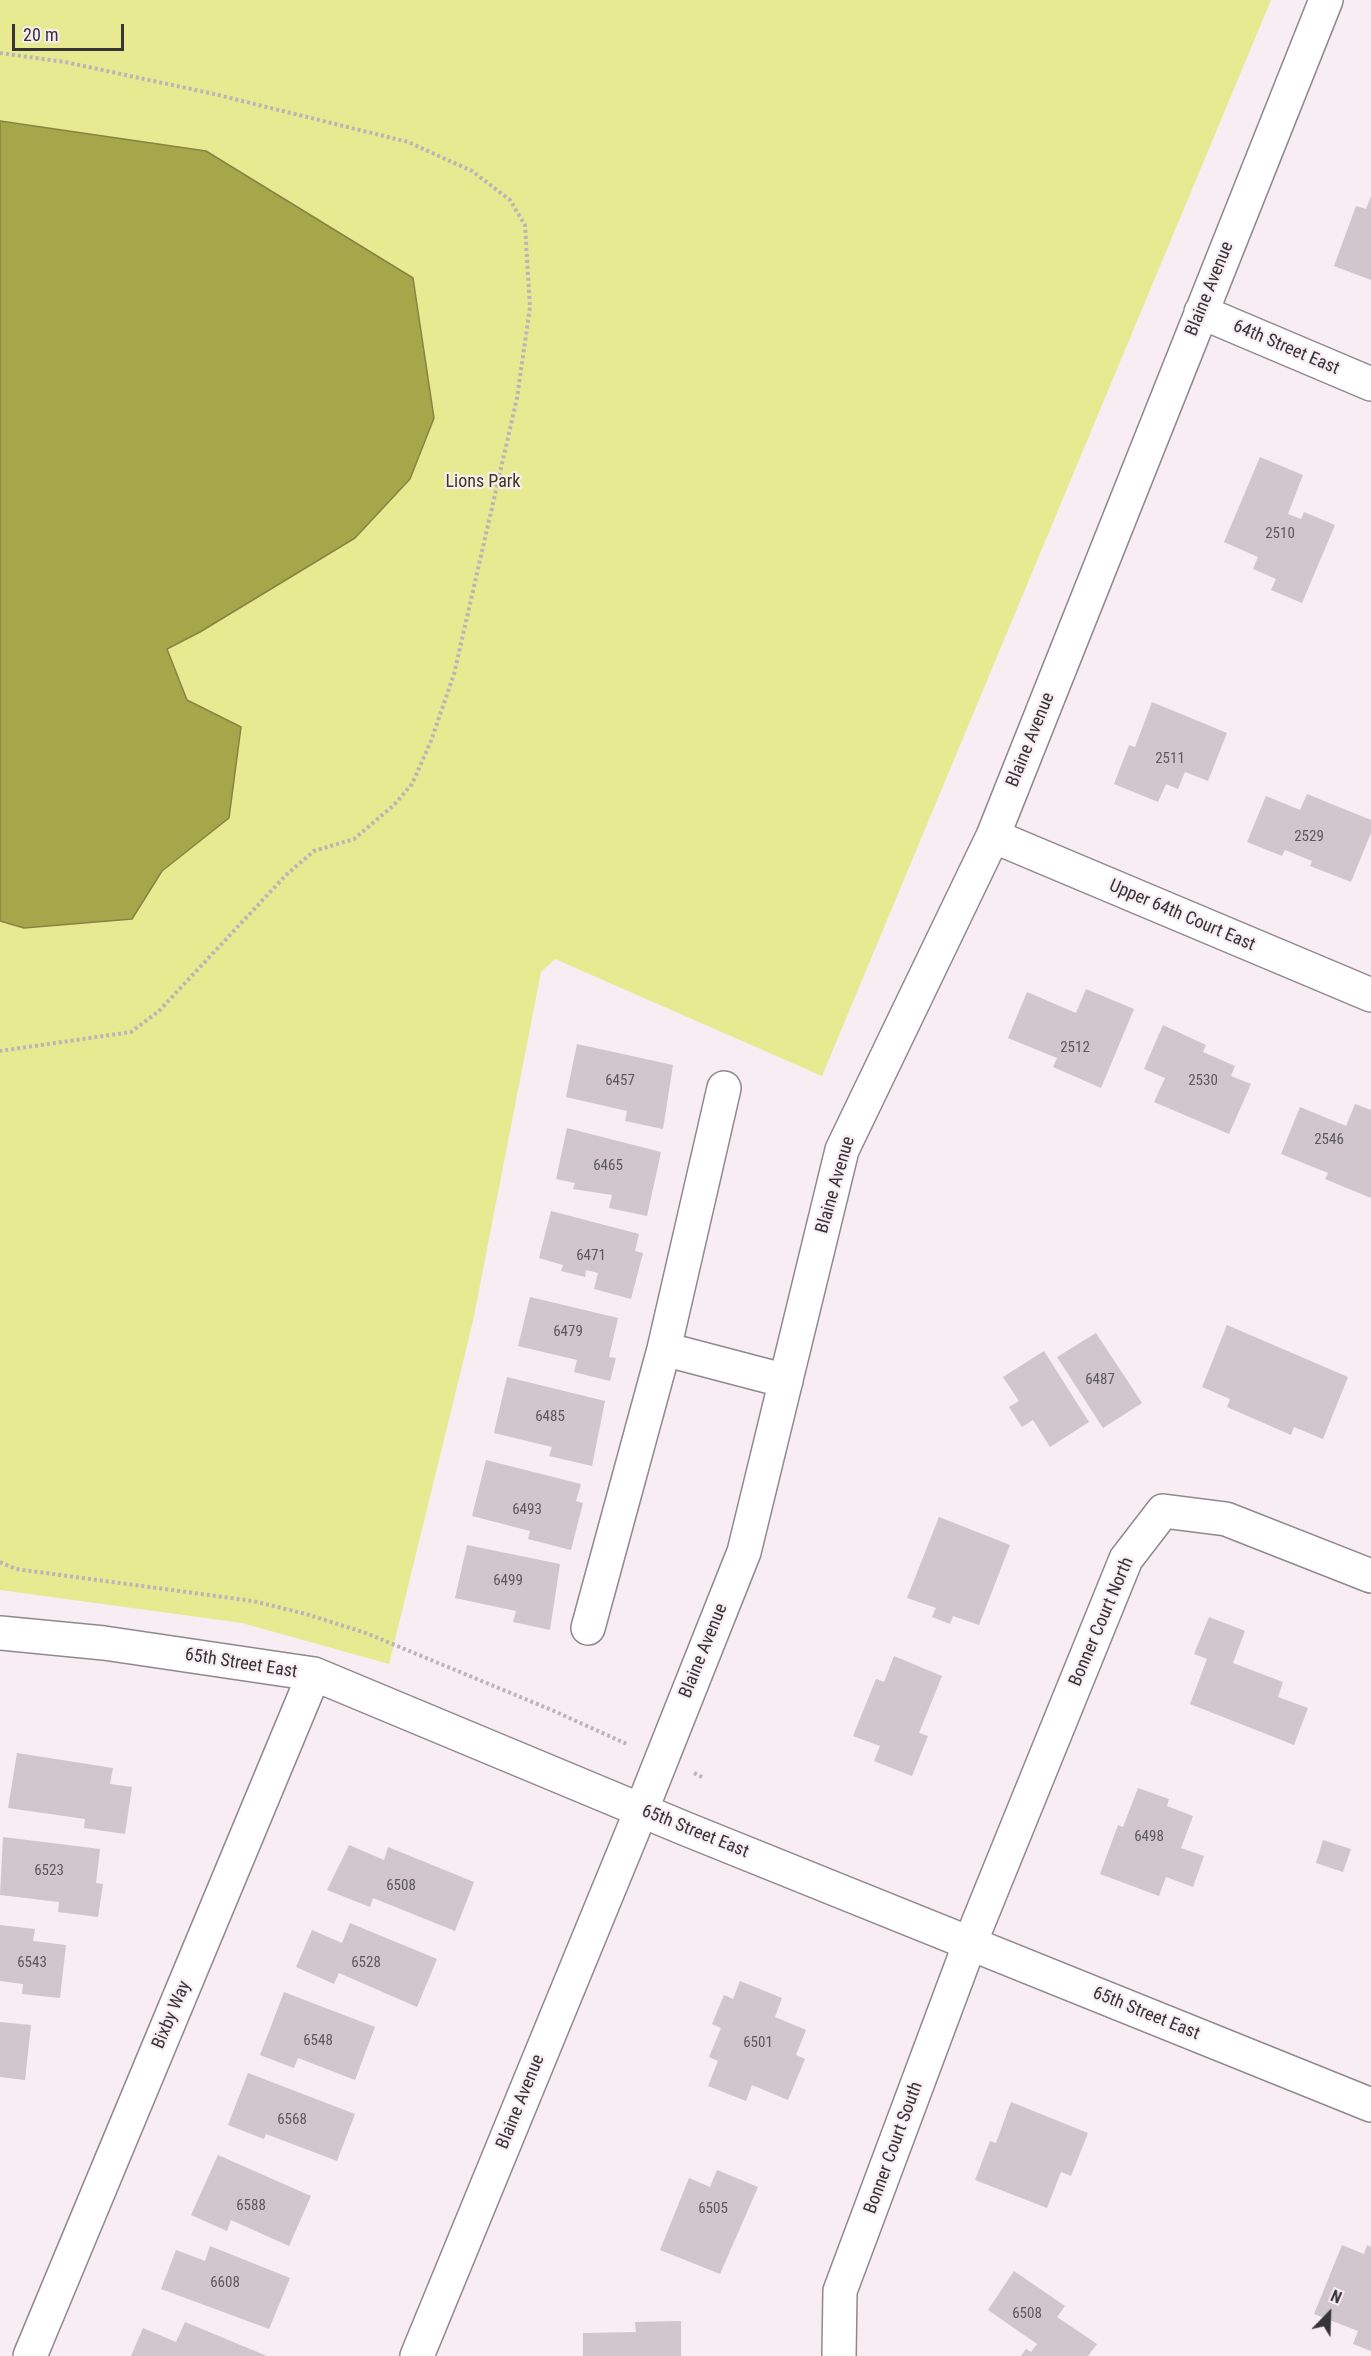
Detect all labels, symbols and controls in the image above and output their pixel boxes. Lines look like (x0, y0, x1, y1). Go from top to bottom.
scale bar (15, 12, 128, 50)
text: 20 m (23, 24, 58, 45)
street label: Blaine Avenue (1181, 239, 1239, 339)
street label: 64th Street East (1230, 316, 1342, 380)
park label: Lions Park (446, 471, 520, 493)
house number: 2510 (1265, 525, 1295, 543)
street label: Blaine Avenue (1002, 690, 1060, 790)
house number: 2511 (1155, 750, 1185, 768)
house number: 2529 (1294, 828, 1324, 846)
street label: Upper 64th Court East (1106, 876, 1258, 956)
house number: 2512 (1060, 1039, 1090, 1057)
house number: 6457 (605, 1072, 635, 1090)
house number: 2530 (1188, 1072, 1218, 1090)
house number: 2546 (1314, 1131, 1344, 1149)
street label: Blaine Avenue (812, 1134, 860, 1236)
house number: 6465 (593, 1157, 623, 1175)
house number: 6471 (576, 1247, 606, 1265)
house number: 6479 (553, 1323, 583, 1341)
house number: 6487 (1085, 1371, 1115, 1389)
house number: 6485 (535, 1408, 565, 1426)
house number: 6493 (512, 1501, 542, 1519)
street label: Bonner Court North (1065, 1554, 1139, 1690)
house number: 6499 (493, 1572, 523, 1590)
street label: Blaine Avenue (675, 1601, 733, 1701)
street label: 65th Street East (183, 1644, 299, 1684)
street label: 65th Street East (638, 1801, 752, 1863)
house number: 6498 (1134, 1828, 1164, 1846)
house number: 6523 (34, 1862, 64, 1880)
house number: 6508 (386, 1877, 416, 1895)
house number: 6543 (17, 1954, 47, 1972)
house number: 6528 (351, 1954, 381, 1972)
street label: Bixby Way (148, 1978, 196, 2052)
street label: 65th Street East (1089, 1983, 1203, 2045)
house number: 6548 (303, 2032, 333, 2050)
house number: 6501 (743, 2034, 773, 2052)
street label: Blaine Avenue (492, 2052, 550, 2152)
street label: Bonner Court South (860, 2079, 928, 2217)
house number: 6568 (277, 2111, 307, 2129)
house number: 6588 (236, 2197, 266, 2215)
house number: 6505 (698, 2200, 728, 2218)
house number: 6608 (210, 2274, 240, 2292)
north arrow (1299, 2284, 1359, 2344)
text: N (1328, 2286, 1344, 2308)
house number: 6508 (1012, 2305, 1042, 2323)

